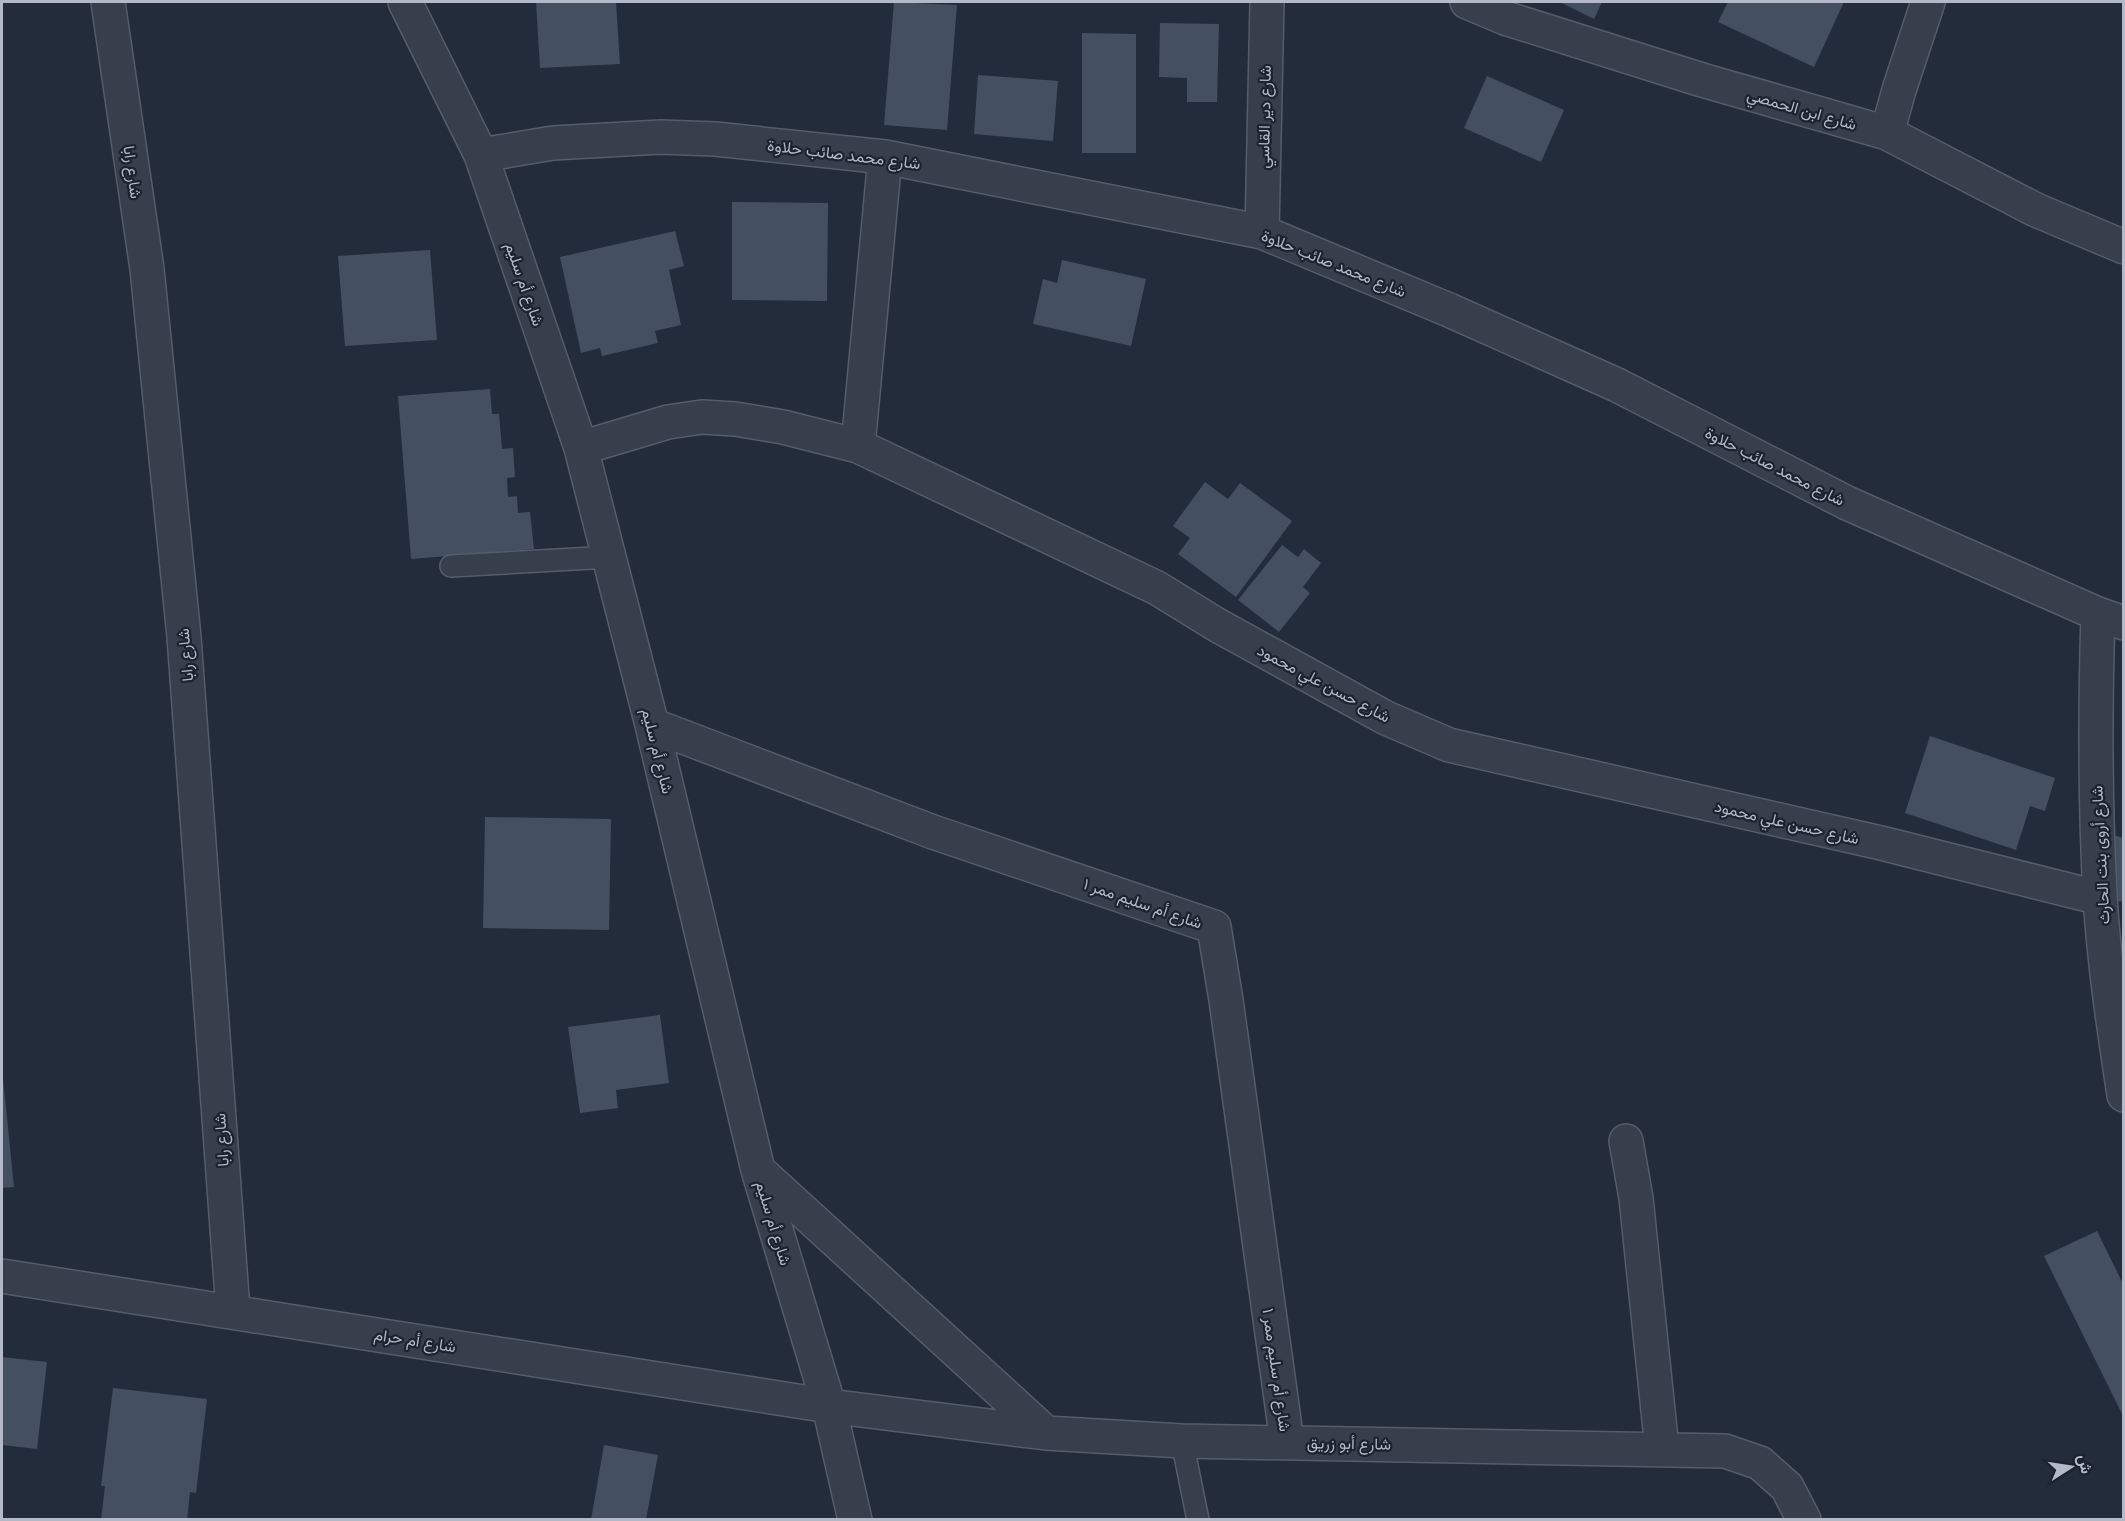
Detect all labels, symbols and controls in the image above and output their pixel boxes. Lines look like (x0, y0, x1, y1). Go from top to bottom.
street label: شارع دير القاسي (1252, 65, 1279, 169)
street label: شارع ابن الحمصي (1744, 83, 1859, 138)
street label: شارع محمد صائب حلاوة (766, 134, 922, 175)
street label: شارع رابا (117, 144, 148, 200)
street label: شارع محمد صائب حلاوة (1258, 224, 1410, 303)
street label: شارع أم سليم (499, 239, 550, 329)
street label: شارع محمد صائب حلاوة (1701, 421, 1849, 512)
street label: شارع رابا (172, 627, 199, 683)
street label: شارع حسن علي محمود (1252, 639, 1394, 730)
street label: شارع أم سليم (636, 706, 679, 796)
street label: شارع أروى بنت الحارث (2085, 785, 2116, 925)
street label: شارع حسن علي محمود (1712, 795, 1861, 852)
street label: شارع أم سليم ممر ١ (1080, 872, 1205, 935)
street label: شارع رابا (208, 1113, 235, 1167)
street label: شارع أم سليم (750, 1178, 797, 1268)
street label: شارع أم سليم ممر ١ (1256, 1307, 1297, 1433)
street label: شارع أم حرام (372, 1323, 458, 1358)
street label: شارع أبو زريق (1307, 1431, 1391, 1456)
north arrow (2041, 1437, 2101, 1497)
text: ش (2073, 1452, 2098, 1476)

